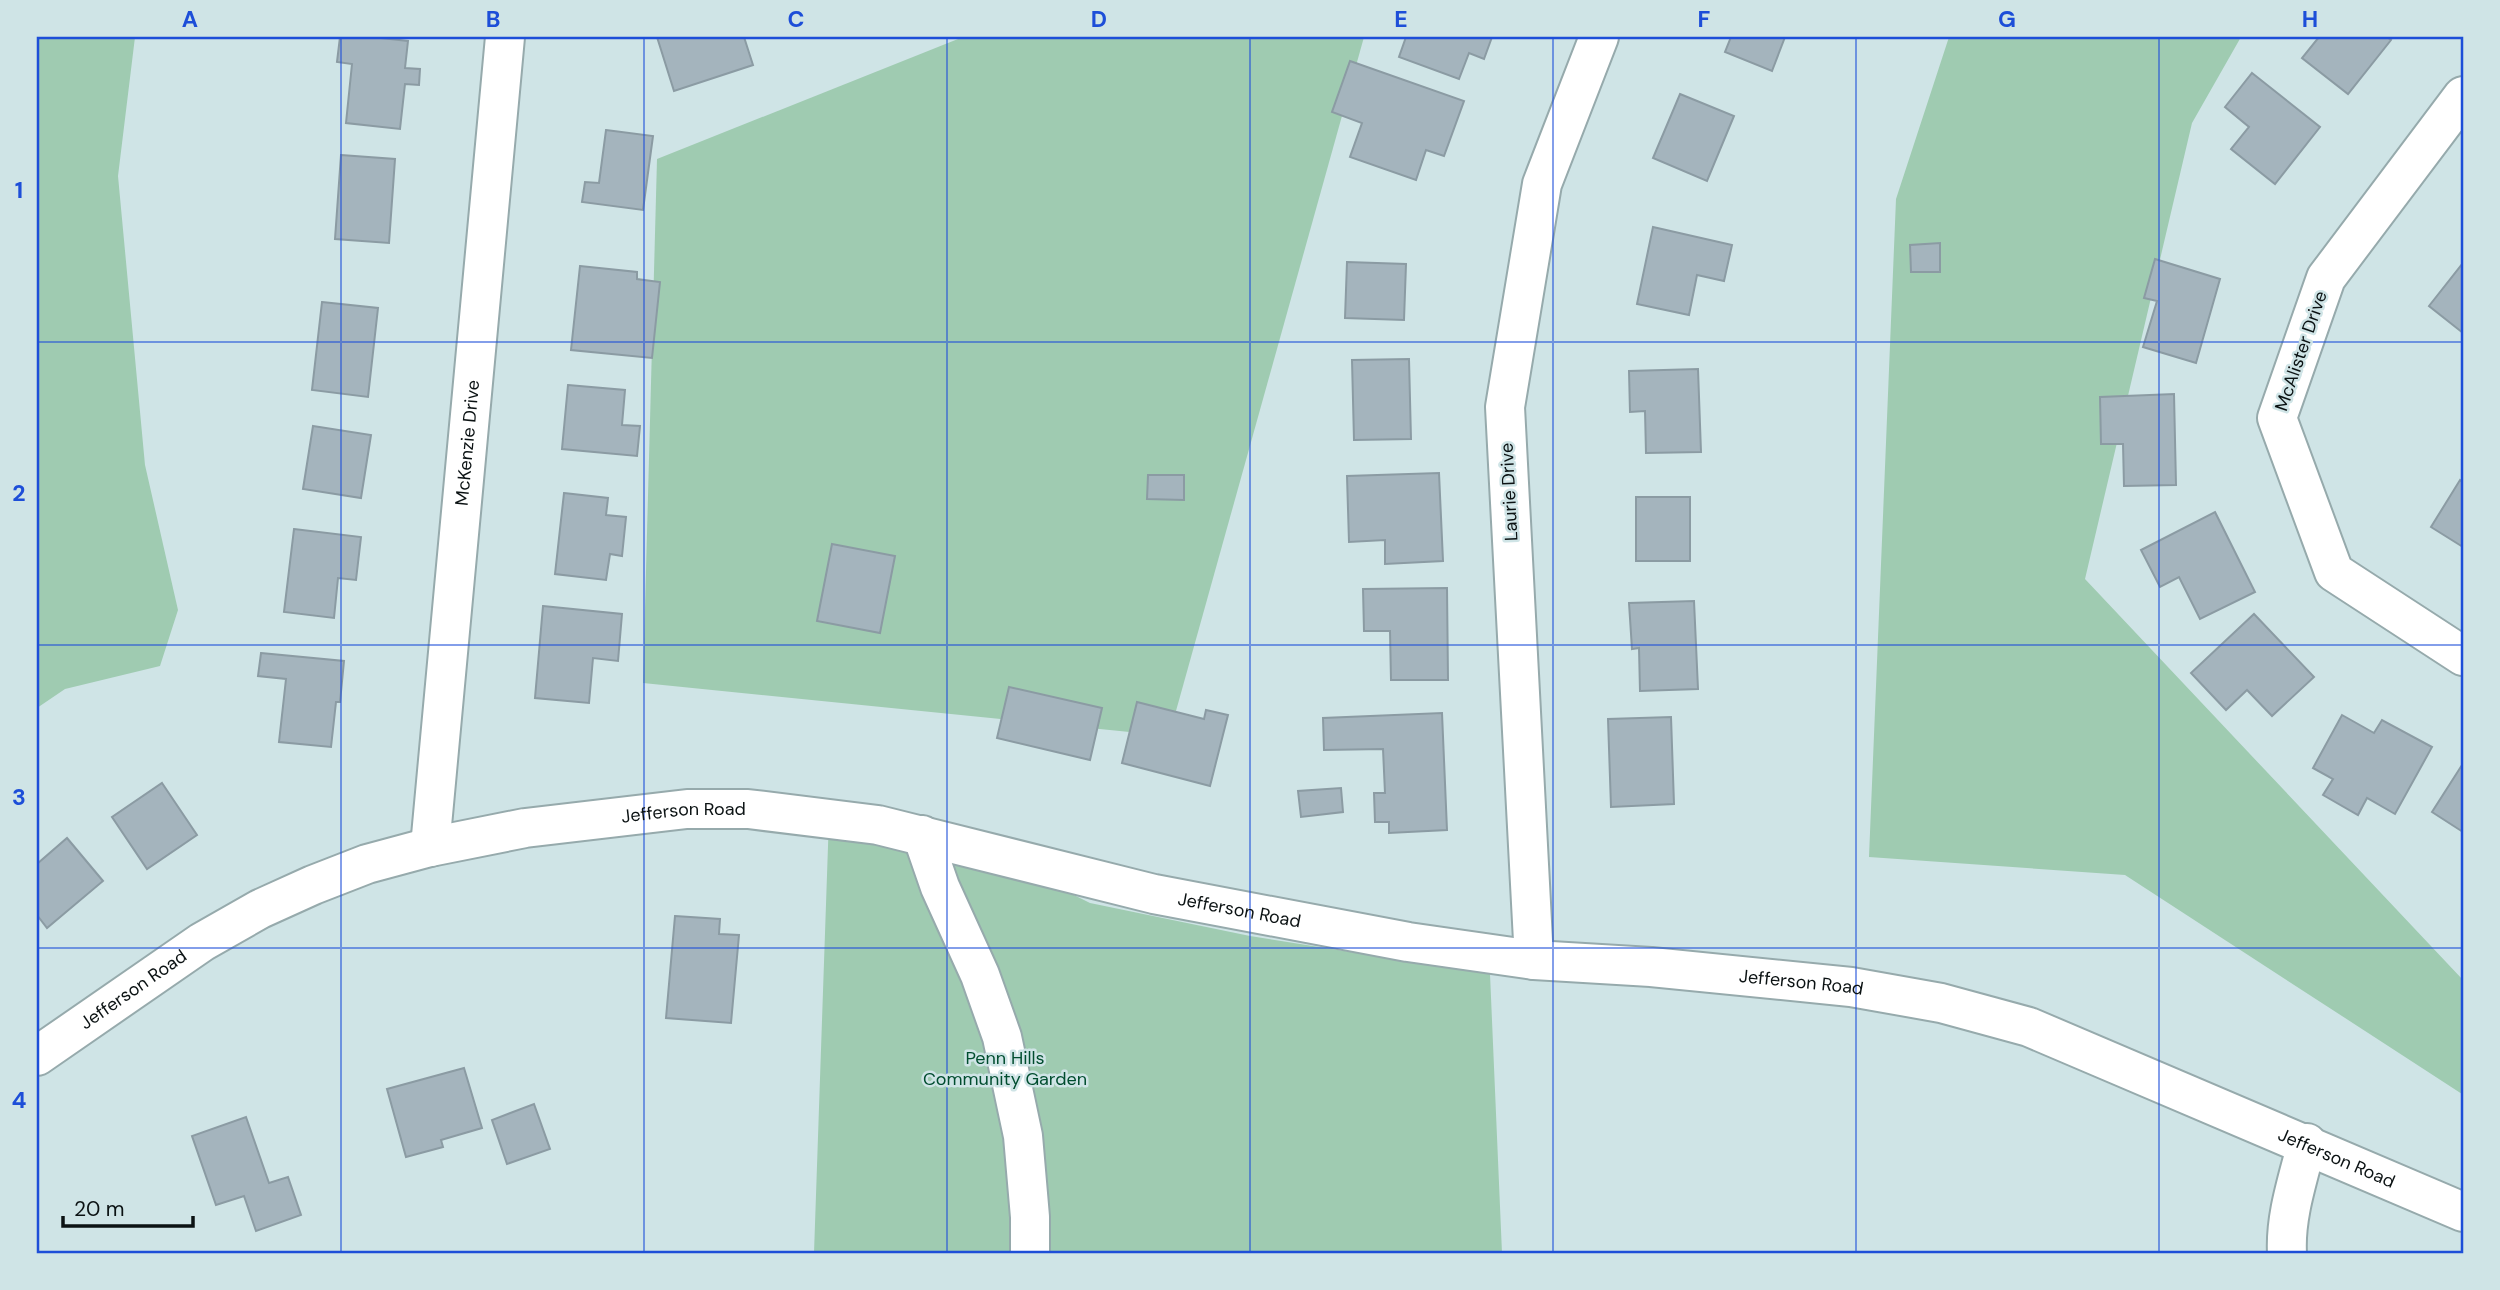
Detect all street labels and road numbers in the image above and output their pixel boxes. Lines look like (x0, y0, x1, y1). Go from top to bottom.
street label: McAlister Drive (2269, 288, 2333, 414)
street label: McKenzie Drive (450, 379, 485, 507)
street label: Laurie Drive (1494, 442, 1524, 542)
street label: Jefferson Road (620, 797, 746, 829)
street label: Jefferson Road (1176, 887, 1303, 934)
street label: Jefferson Road (75, 944, 191, 1035)
street label: Jefferson Road (1738, 964, 1865, 1001)
street label: Jefferson Road (2274, 1123, 2399, 1194)

